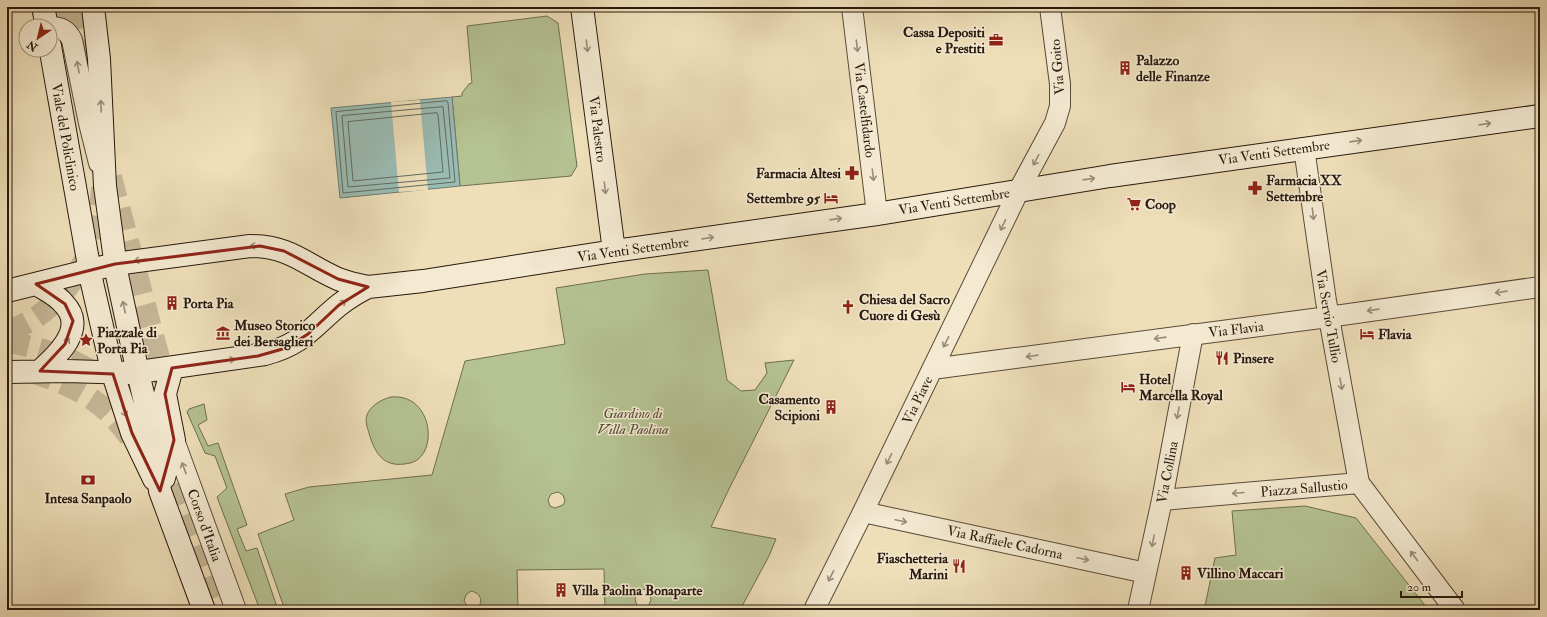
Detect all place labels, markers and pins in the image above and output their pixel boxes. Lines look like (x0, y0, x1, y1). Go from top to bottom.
place label: Cassa Depositi e Prestiti (903, 24, 985, 57)
office icon: Cassa Depositi e Prestiti (988, 32, 1004, 48)
place label: Palazzo delle Finanze (1136, 52, 1210, 85)
building icon: Palazzo delle Finanze (1117, 60, 1133, 76)
place label: Farmacia Altesi (756, 165, 841, 182)
pharmacy icon: Farmacia Altesi (844, 165, 860, 181)
place label: Farmacia XX Settembre (1266, 172, 1342, 205)
pharmacy icon: Farmacia XX Settembre (1247, 180, 1263, 196)
place label: Settembre 95 (747, 190, 821, 207)
hotel icon: Settembre 95 (823, 190, 839, 206)
supermarket icon: Coop (1126, 196, 1142, 212)
place label: Coop (1145, 196, 1176, 214)
place label: Chiesa del Sacro Cuore di Gesù (859, 291, 950, 324)
building icon: Porta Pia (164, 295, 180, 311)
place label: Porta Pia (183, 295, 235, 312)
church icon: Chiesa del Sacro Cuore di Gesù (840, 299, 856, 315)
place label: Museo Storico dei Bersaglieri (233, 317, 315, 351)
place label: Piazzale di Porta Pia (97, 324, 157, 357)
museum icon: Museo Storico dei Bersaglieri (215, 325, 231, 341)
hotel icon: Flavia (1359, 326, 1375, 342)
place label: Flavia (1378, 326, 1413, 343)
place icon: Piazzale di Porta Pia (78, 332, 94, 348)
restaurant icon: Pinsere (1214, 350, 1230, 366)
place label: Pinsere (1233, 350, 1274, 367)
place label: Hotel Marcella Royal (1138, 371, 1223, 405)
hotel icon: Hotel Marcella Royal (1120, 379, 1136, 395)
place label: Casamento Scipioni (758, 391, 820, 425)
building icon: Casamento Scipioni (823, 399, 839, 415)
bank icon: Intesa Sanpaolo (80, 472, 96, 488)
place label: Intesa Sanpaolo (44, 490, 132, 508)
place label: Fiaschetteria Marini (877, 550, 949, 583)
restaurant icon: Fiaschetteria Marini (951, 558, 967, 574)
building icon: Villino Maccari (1178, 565, 1194, 581)
place label: Villino Maccari (1196, 565, 1284, 582)
building icon: Villa Paolina Bonaparte (553, 582, 569, 598)
place label: Villa Paolina Bonaparte (571, 582, 702, 600)

